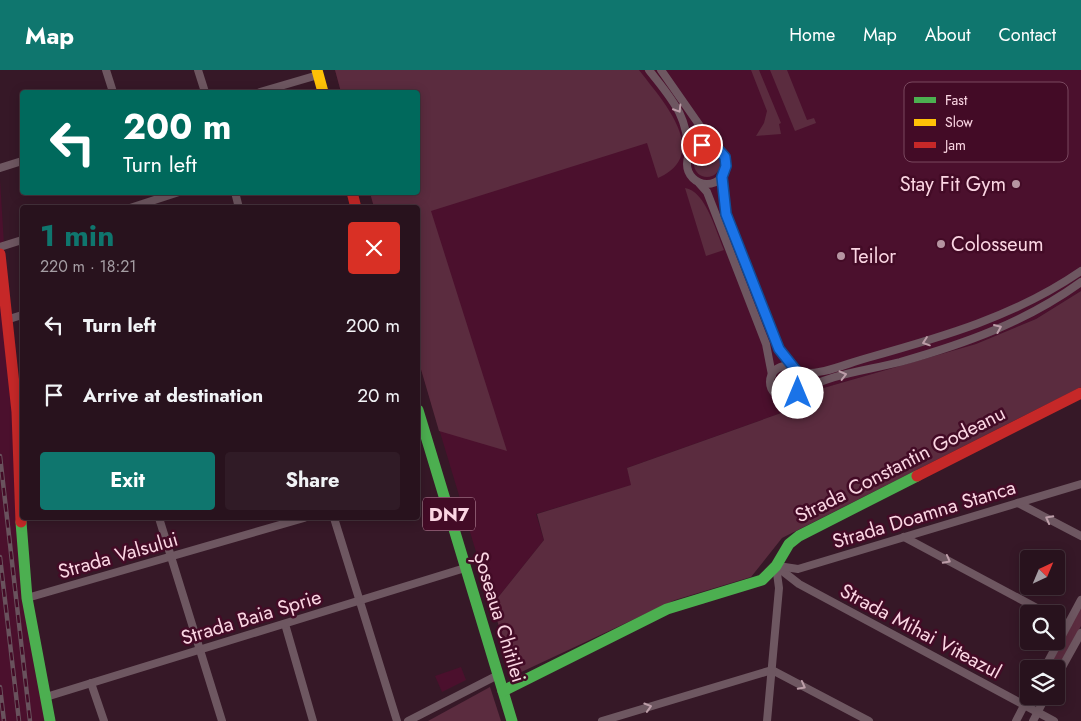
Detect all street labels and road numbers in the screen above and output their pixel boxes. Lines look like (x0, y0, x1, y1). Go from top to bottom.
street label: Strada Constantin Godeanu (790, 399, 1010, 530)
street label: Strada Doamna Stanca (829, 473, 1019, 556)
road number: DN7 (423, 498, 475, 530)
street label: Strada Valsului (55, 525, 182, 586)
street label: Șoseaua Chitilei (466, 548, 533, 686)
street label: Strada Mihai Viteazul (835, 577, 1007, 686)
street label: Strada Baia Sprie (177, 582, 325, 653)

